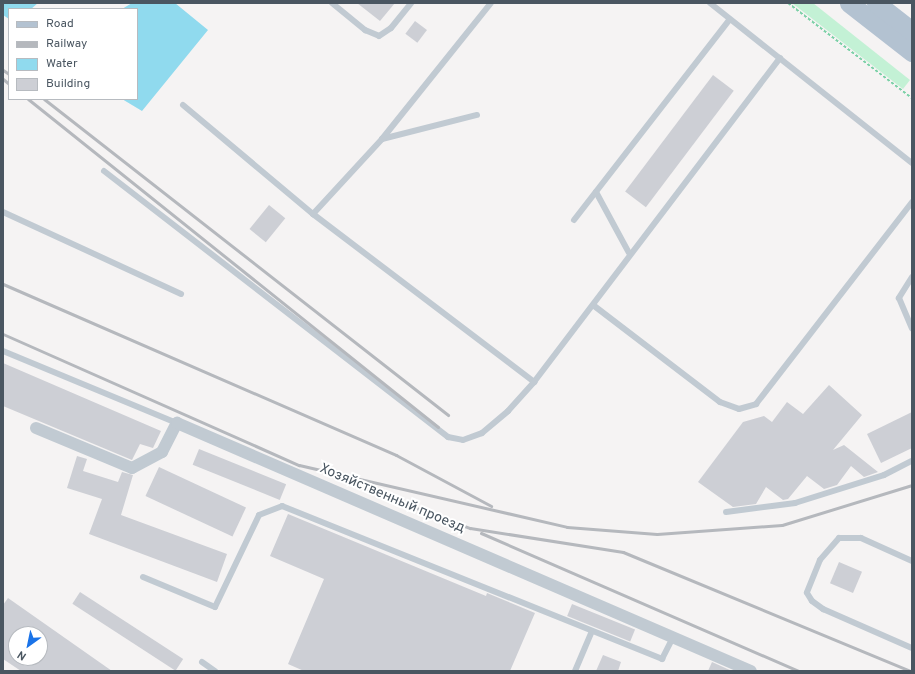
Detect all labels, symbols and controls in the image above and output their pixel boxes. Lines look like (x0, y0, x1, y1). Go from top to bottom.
legend (8, 8, 138, 100)
text: Road (46, 16, 74, 32)
text: Railway (46, 36, 87, 52)
text: Water (46, 56, 78, 72)
text: Building (46, 76, 90, 92)
street label: Хозяйственный проезд (317, 461, 467, 537)
north arrow (8, 626, 48, 666)
text: N (15, 647, 29, 663)

